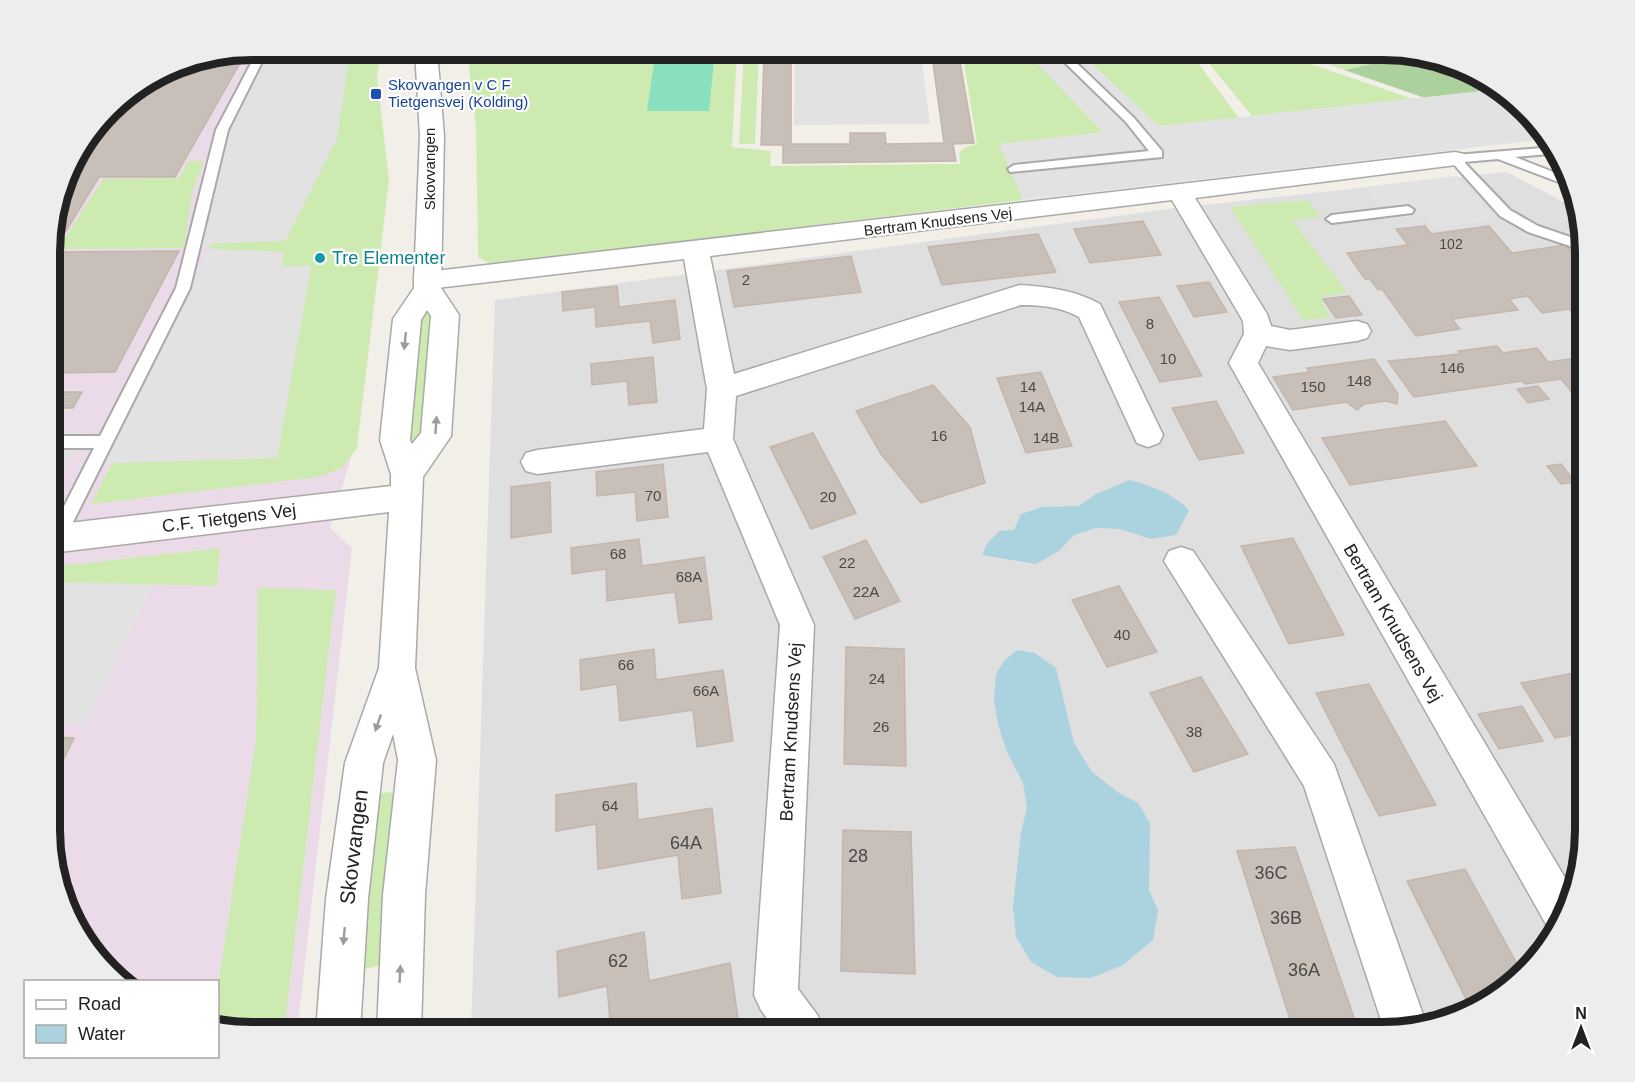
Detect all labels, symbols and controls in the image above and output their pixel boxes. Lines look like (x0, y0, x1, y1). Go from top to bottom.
place label: Skovvangen v C F Tietgensvej (Kolding) (388, 76, 528, 110)
marker: Skovvangen v C F Tietgensvej (Kolding) (369, 87, 383, 101)
street label: Skovvangen (421, 128, 438, 210)
street label: Bertram Knudsens Vej (863, 204, 1013, 239)
house number: 102 (1439, 236, 1463, 252)
place label: Tre Elementer (332, 248, 445, 268)
marker: Tre Elementer (313, 251, 327, 265)
house number: 2 (742, 271, 750, 288)
house number: 8 (1146, 315, 1154, 332)
one-way arrow (400, 332, 410, 351)
house number: 10 (1160, 350, 1176, 367)
house number: 146 (1439, 359, 1465, 376)
house number: 148 (1346, 372, 1372, 389)
house number: 14 (1020, 378, 1036, 395)
house number: 150 (1300, 378, 1326, 395)
house number: 14A (1019, 398, 1045, 415)
one-way arrow (432, 415, 441, 434)
house number: 16 (931, 427, 947, 444)
house number: 14B (1033, 429, 1059, 446)
house number: 70 (645, 487, 661, 504)
house number: 20 (820, 488, 836, 505)
street label: C.F. Tietgens Vej (161, 500, 297, 536)
street label: Bertram Knudsens Vej (1340, 540, 1446, 706)
house number: 68 (610, 545, 626, 562)
house number: 22 (839, 554, 855, 571)
house number: 68A (676, 568, 702, 585)
house number: 22A (853, 583, 879, 600)
house number: 40 (1114, 626, 1130, 643)
street label: Bertram Knudsens Vej (776, 642, 806, 822)
house number: 66 (618, 656, 634, 673)
house number: 24 (869, 670, 885, 687)
house number: 66A (693, 682, 719, 699)
one-way arrow (372, 714, 382, 732)
house number: 26 (873, 718, 889, 735)
house number: 38 (1186, 723, 1202, 740)
street label: Skovvangen (335, 788, 372, 906)
house number: 64 (602, 797, 618, 814)
house number: 64A (670, 833, 702, 853)
house number: 28 (848, 846, 868, 866)
house number: 36C (1254, 863, 1288, 883)
house number: 36B (1270, 908, 1302, 928)
one-way arrow (339, 926, 349, 945)
house number: 62 (608, 951, 628, 971)
house number: 36A (1288, 960, 1320, 980)
one-way arrow (396, 964, 405, 983)
legend (24, 980, 219, 1058)
text: Road (78, 994, 121, 1014)
north arrow (1551, 998, 1611, 1058)
text: N (1575, 1005, 1587, 1022)
text: Water (78, 1024, 125, 1044)

